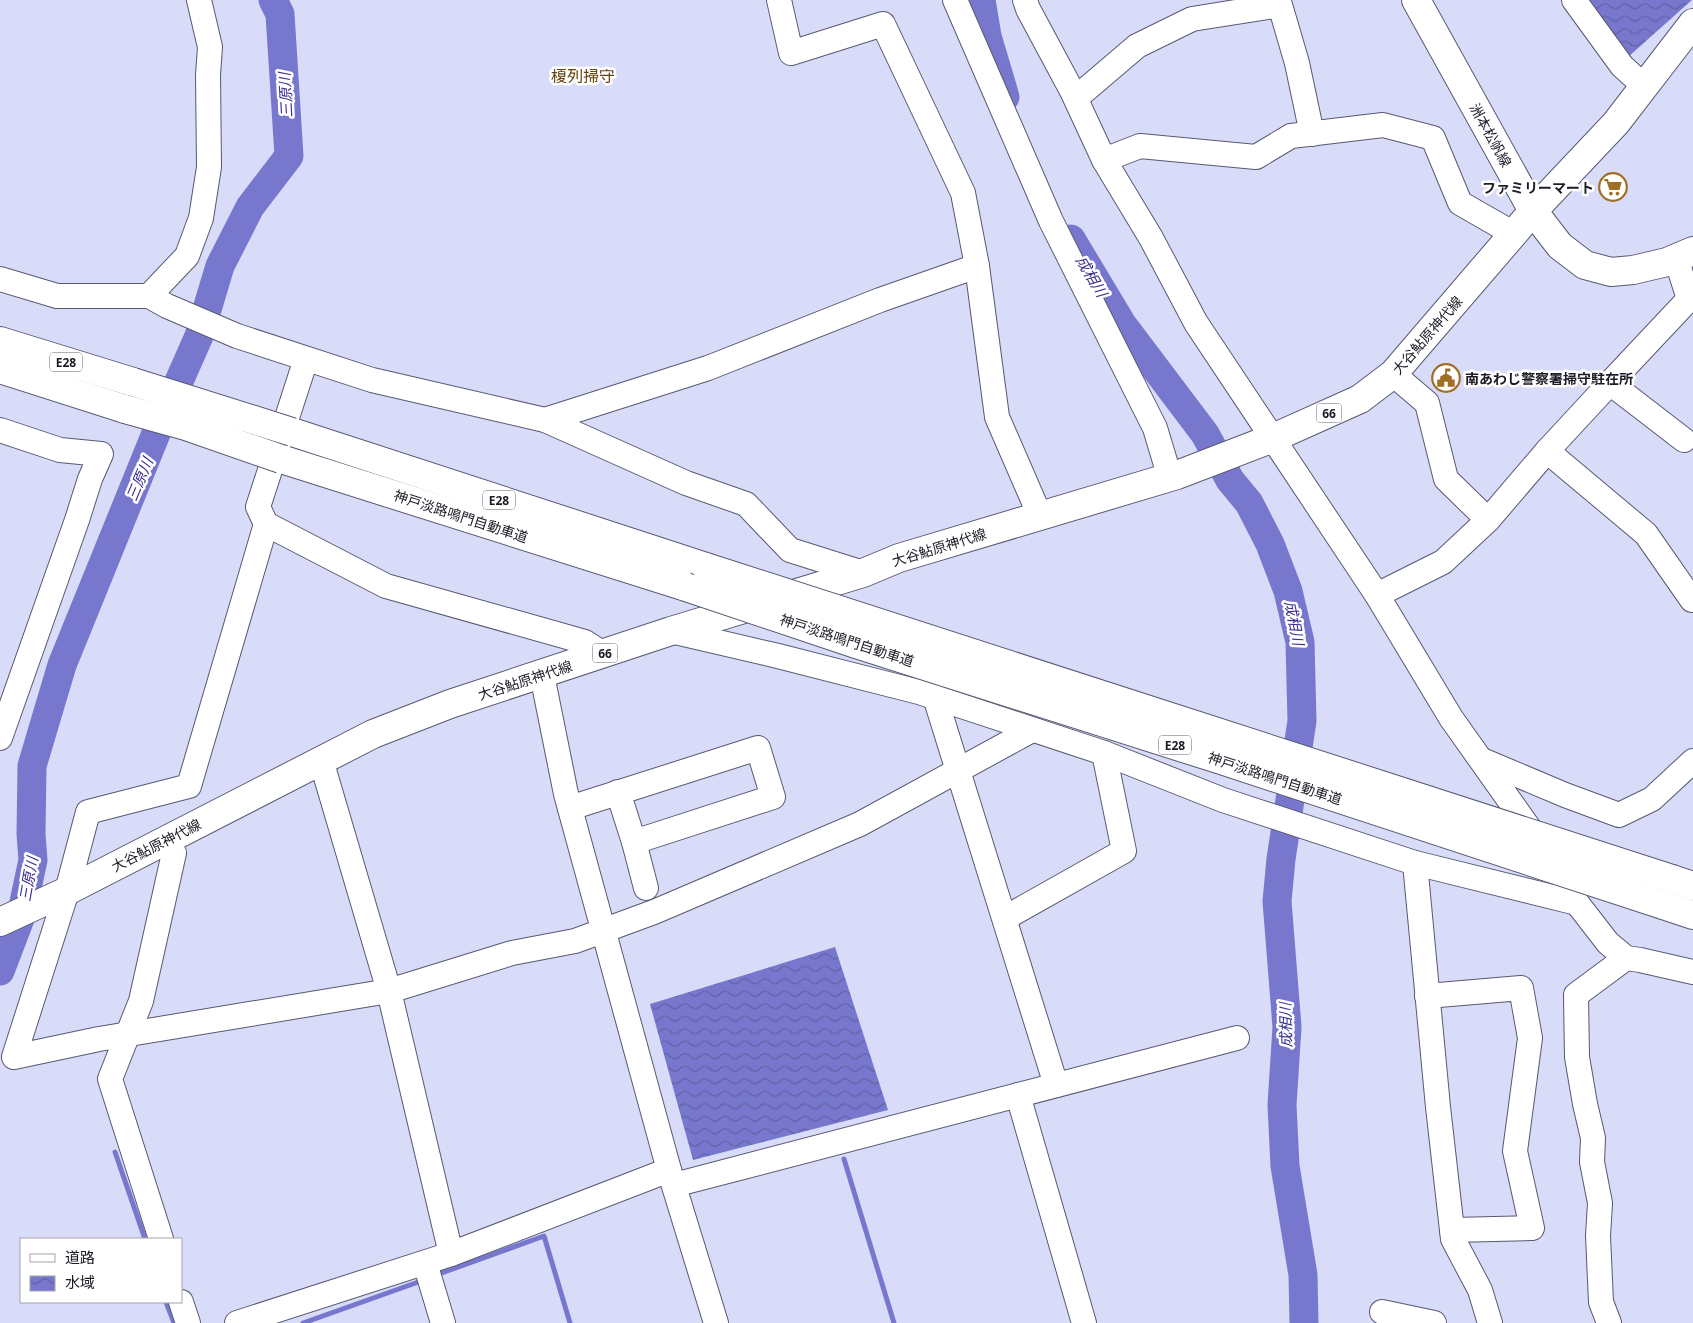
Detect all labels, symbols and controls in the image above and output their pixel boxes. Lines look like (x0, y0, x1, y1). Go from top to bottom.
district label: 榎列掃守 (551, 65, 615, 87)
water label: 三原川 (274, 70, 296, 118)
street label: 洲本松帆線 (1466, 100, 1516, 170)
supermarket icon: ファミリーマート (1598, 172, 1628, 202)
place label: ファミリーマート (1482, 178, 1594, 197)
water label: 成相川 (1072, 252, 1113, 302)
street label: 大谷鮎原神代線 (1388, 292, 1466, 378)
road number: E28 (50, 352, 82, 372)
public building icon: 南あわじ警察署掃守駐在所 (1431, 363, 1461, 393)
place label: 南あわじ警察署掃守駐在所 (1465, 369, 1633, 388)
road number: 66 (1316, 403, 1342, 422)
water label: 三原川 (121, 453, 158, 504)
street label: 神戸淡路鳴門自動車道 (391, 485, 531, 547)
road number: E28 (483, 490, 515, 510)
street label: 大谷鮎原神代線 (889, 524, 989, 570)
water label: 成相川 (1281, 599, 1309, 649)
street label: 神戸淡路鳴門自動車道 (777, 609, 917, 671)
road number: 66 (592, 644, 618, 662)
street label: 大谷鮎原神代線 (475, 656, 575, 704)
road number: E28 (1159, 736, 1191, 754)
street label: 神戸淡路鳴門自動車道 (1205, 747, 1345, 809)
street label: 大谷鮎原神代線 (108, 814, 204, 876)
water label: 三原川 (14, 853, 42, 903)
water label: 成相川 (1275, 1000, 1295, 1048)
legend (20, 1238, 182, 1303)
text: 道路 (65, 1247, 95, 1267)
text: 水域 (65, 1272, 95, 1292)

